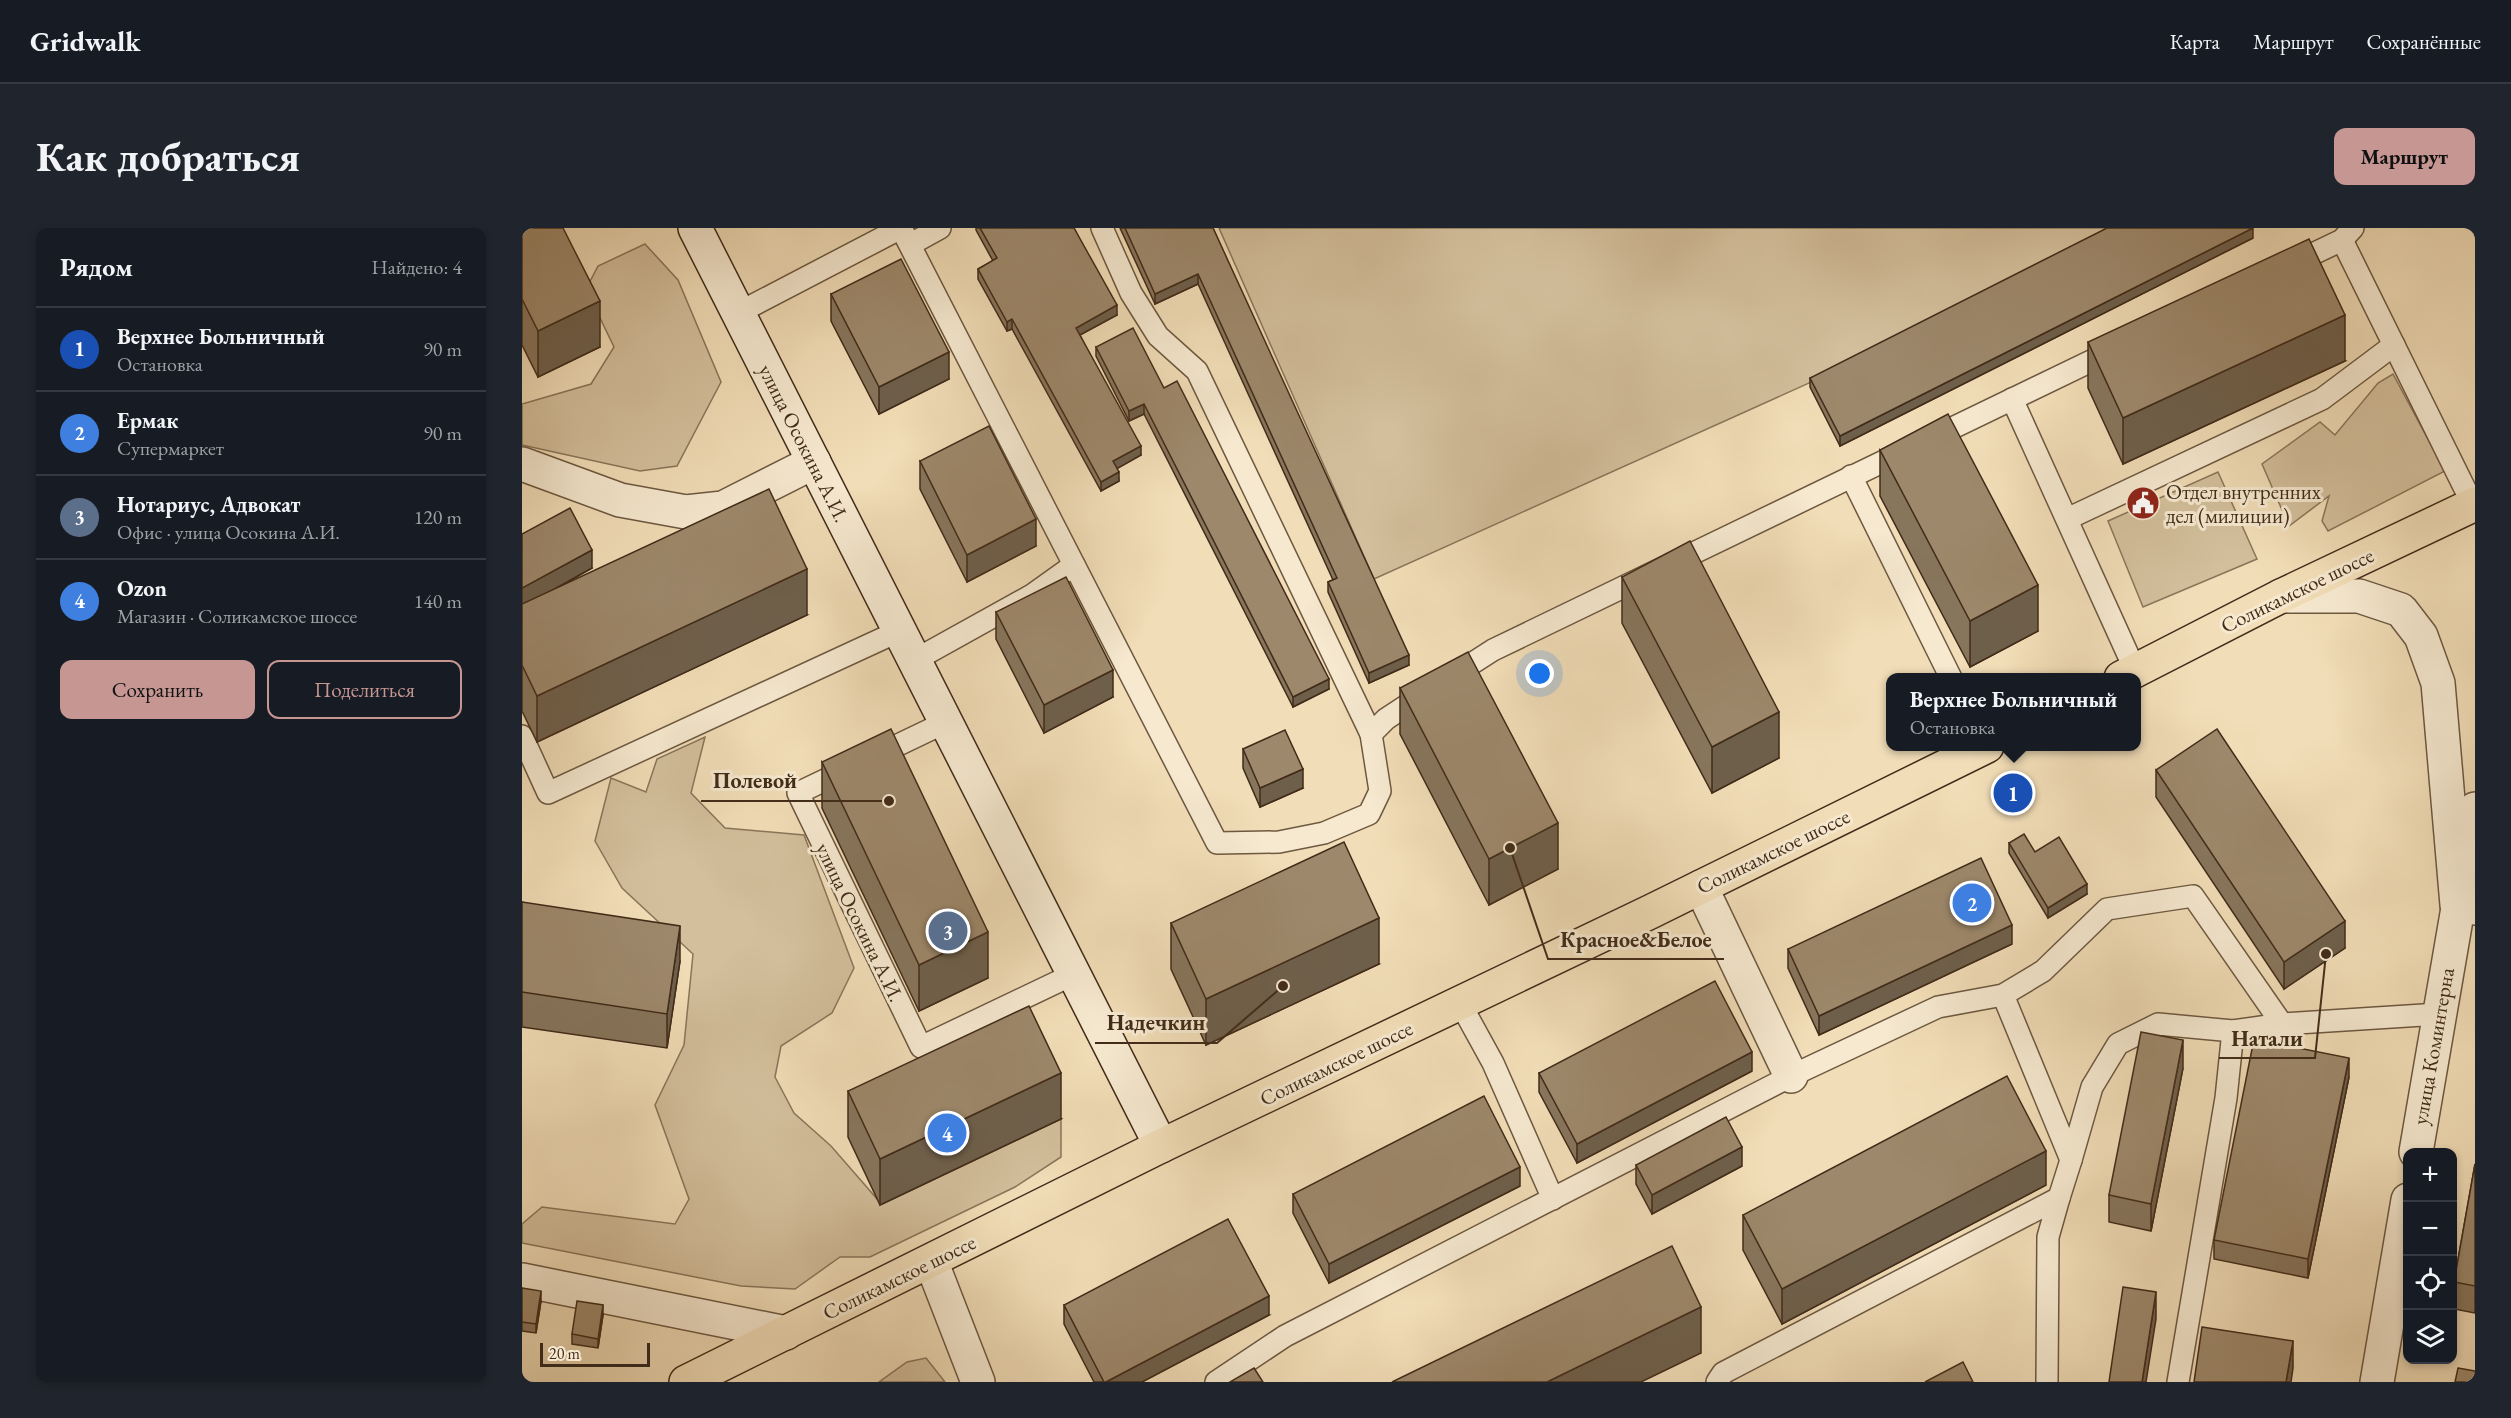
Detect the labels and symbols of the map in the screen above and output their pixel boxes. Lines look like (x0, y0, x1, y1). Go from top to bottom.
street label: улица Осокина А.И. (753, 360, 855, 526)
place label: Отдел внутренних дел (милиции) (2166, 478, 2321, 529)
public building icon: Отдел внутренних дел (милиции) (2125, 485, 2161, 521)
street label: Соликамское шоссе (2216, 541, 2378, 639)
your location (1525, 659, 1554, 688)
callout: Полевой (701, 761, 808, 801)
text: Полевой (713, 766, 797, 795)
pin: 1 (1994, 770, 2032, 816)
street label: Соликамское шоссе (1692, 802, 1854, 900)
street label: улица Осокина А.И. (810, 838, 910, 1006)
pin: 2 (1952, 880, 1992, 926)
pin: 3 (928, 908, 968, 954)
callout: Красное&Белое (1548, 919, 1724, 959)
text: Красное&Белое (1560, 925, 1712, 954)
street label: улица Коминтерна (2406, 965, 2460, 1127)
callout: Надечкин (1095, 1003, 1217, 1043)
text: Надечкин (1107, 1008, 1205, 1037)
street label: Соликамское шоссе (1255, 1014, 1417, 1112)
callout: Натали (2219, 1018, 2315, 1058)
text: Натали (2231, 1024, 2303, 1053)
pin: 4 (928, 1110, 966, 1156)
street label: Соликамское шоссе (818, 1228, 980, 1326)
scale bar (540, 1340, 650, 1368)

